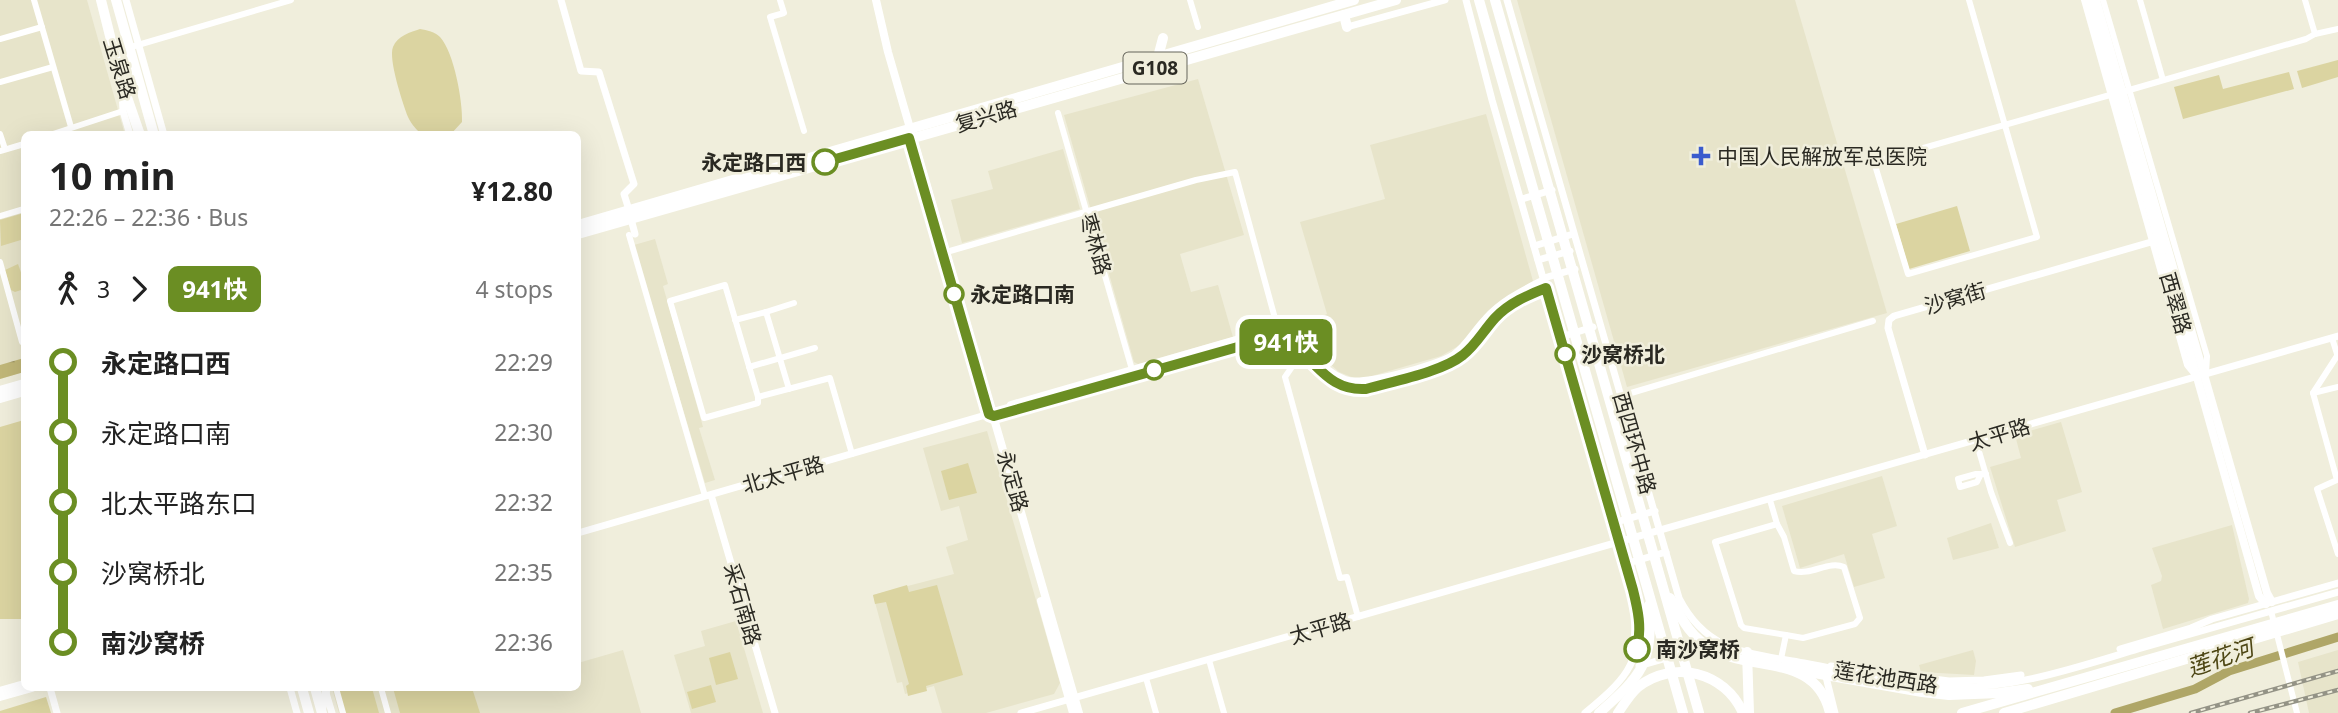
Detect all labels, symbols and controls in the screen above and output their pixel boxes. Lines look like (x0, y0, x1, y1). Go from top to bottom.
street label: 玉泉路 (97, 34, 143, 102)
road number: G108 (1124, 52, 1186, 83)
street label: 复兴路 (952, 94, 1020, 138)
place label: 中国人民解放军总医院 (1717, 142, 1927, 170)
marker: 中国人民解放军总医院 (1691, 146, 1711, 166)
place label: 永定路口西 (701, 148, 806, 176)
text: 10 min (49, 149, 175, 201)
marker: 永定路口西 (812, 149, 838, 175)
text: ¥12.80 (471, 173, 553, 209)
text: 22:26 – 22:36 · Bus (49, 201, 248, 233)
street label: 枣林路 (1074, 210, 1118, 278)
street label: 西翠路 (2154, 269, 2198, 337)
icon: walk (49, 270, 87, 308)
icon: forward (120, 270, 158, 308)
text: 941快 (182, 272, 247, 305)
text: 3 (97, 273, 110, 305)
text: 4 stops (475, 273, 553, 305)
street label: 沙窝街 (1921, 276, 1989, 320)
place label: 永定路口南 (970, 280, 1075, 308)
marker: 永定路口南 (944, 284, 964, 304)
line badge: 941快 (1237, 319, 1335, 365)
text: 941快 (1253, 325, 1319, 358)
place label: 沙窝桥北 (1581, 340, 1665, 368)
marker: 沙窝桥北 (1555, 344, 1575, 364)
text: 永定路口西 (101, 345, 231, 381)
text: 22:29 (494, 346, 553, 378)
unlabelled marker (1144, 360, 1164, 380)
street label: 西四环中路 (1607, 389, 1663, 497)
street label: 太平路 (1965, 411, 2033, 457)
text: 永定路口南 (101, 415, 231, 451)
text: 22:30 (494, 416, 553, 448)
street label: 永定路 (991, 447, 1035, 515)
street label: 北太平路 (739, 449, 827, 499)
text: 北太平路东口 (101, 485, 257, 521)
text: 22:32 (494, 486, 553, 518)
text: 沙窝桥北 (101, 555, 205, 591)
text: 22:35 (494, 556, 553, 588)
street label: 采石南路 (718, 560, 768, 648)
street label: 太平路 (1286, 606, 1354, 650)
text: 南沙窝桥 (101, 625, 205, 661)
text: 22:36 (494, 626, 553, 658)
water label: 莲花河 (2182, 629, 2262, 683)
place label: 南沙窝桥 (1656, 635, 1740, 663)
marker: 南沙窝桥 (1624, 636, 1650, 662)
street label: 莲花池西路 (1832, 655, 1940, 699)

